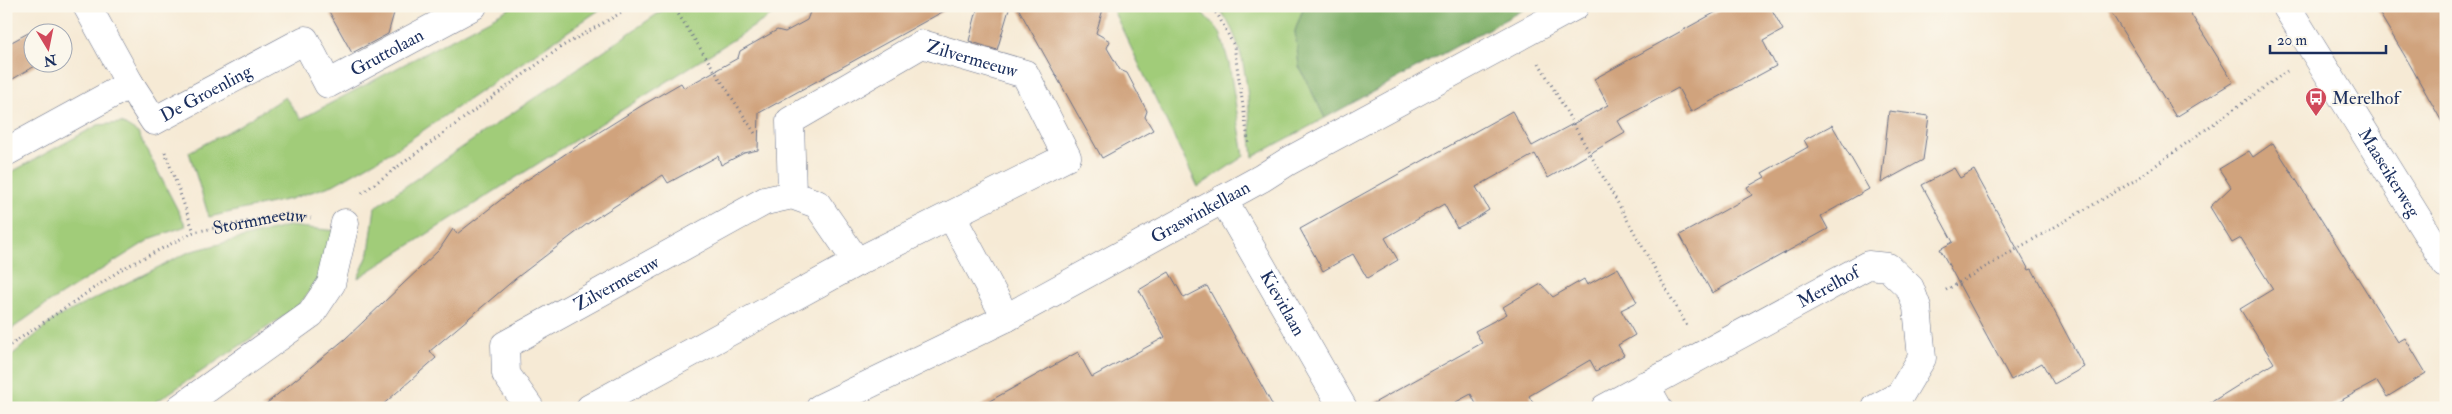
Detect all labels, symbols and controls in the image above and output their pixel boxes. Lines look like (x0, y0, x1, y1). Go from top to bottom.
north arrow (22, 22, 72, 72)
scale bar (2270, 22, 2386, 54)
street label: Gruttolaan (346, 24, 428, 82)
text: 20 m (2277, 31, 2307, 50)
street label: Zilvermeeuw (924, 35, 1021, 84)
text: N (42, 51, 59, 70)
street label: De Groenling (156, 59, 257, 128)
bus stop icon: Merelhof (2304, 86, 2328, 117)
place label: Merelhof (2332, 87, 2403, 110)
street label: Maaseikerweg (2353, 124, 2426, 223)
street label: Graswinkellaan (1147, 176, 1254, 249)
street label: Stormmeeuw (211, 203, 309, 240)
street label: Zilvermeeuw (570, 250, 664, 317)
street label: Merelhof (1793, 259, 1866, 313)
street label: Kievitlaan (1254, 266, 1310, 340)

